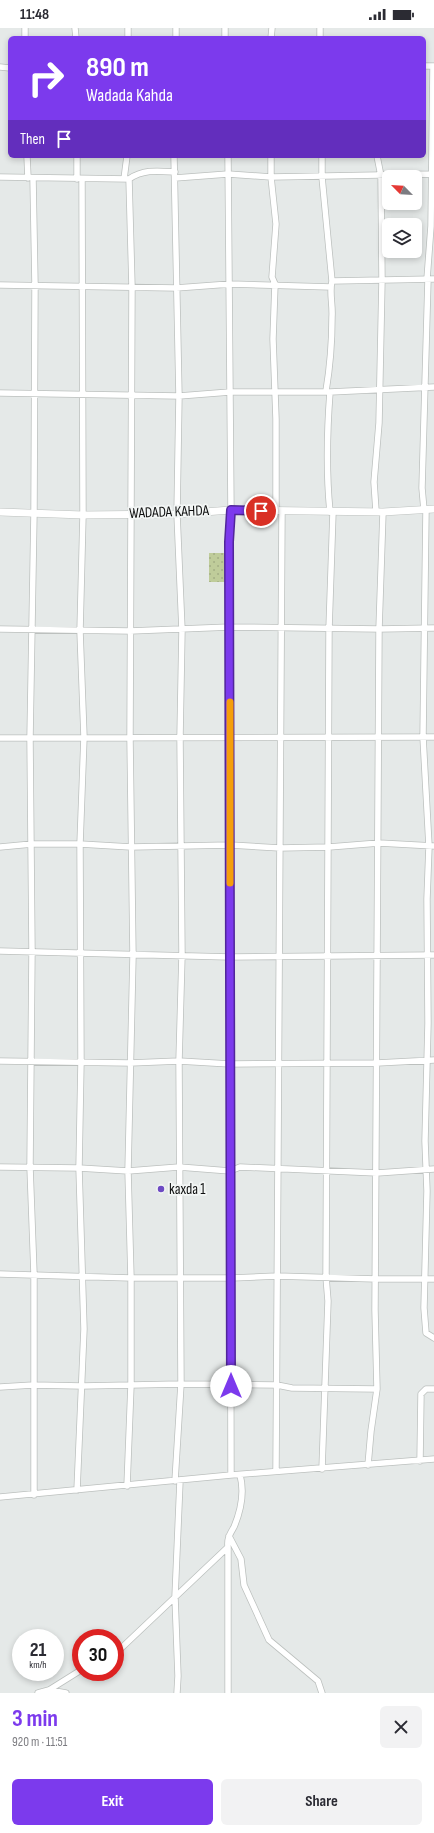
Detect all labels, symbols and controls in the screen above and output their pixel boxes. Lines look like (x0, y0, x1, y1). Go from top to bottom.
text: 11:48 (20, 5, 49, 24)
text: 890 m (86, 51, 149, 84)
icon: right (20, 52, 72, 104)
text: Wadada Kahda (86, 85, 173, 106)
icon: arrive (53, 128, 75, 150)
text: Then (20, 130, 45, 149)
north arrow (382, 170, 422, 210)
map controls (382, 170, 422, 258)
button: layers (382, 218, 422, 258)
pin (244, 494, 278, 528)
icon: arrive (250, 500, 272, 522)
street label: WADADA KAHDA (129, 501, 210, 523)
place label: kaxda 1 (169, 1180, 206, 1199)
marker: kaxda 1 (156, 1184, 166, 1194)
position arrow (210, 1365, 252, 1407)
speed limit sign: 30 (72, 1629, 124, 1681)
text: 21 (30, 1638, 46, 1662)
text: km/h (29, 1659, 47, 1671)
text: 3 min (12, 1704, 58, 1733)
button: close (380, 1706, 422, 1748)
text: 920 m · 11:51 (12, 1734, 67, 1750)
button: Exit (12, 1779, 213, 1825)
button: Share (221, 1779, 422, 1825)

